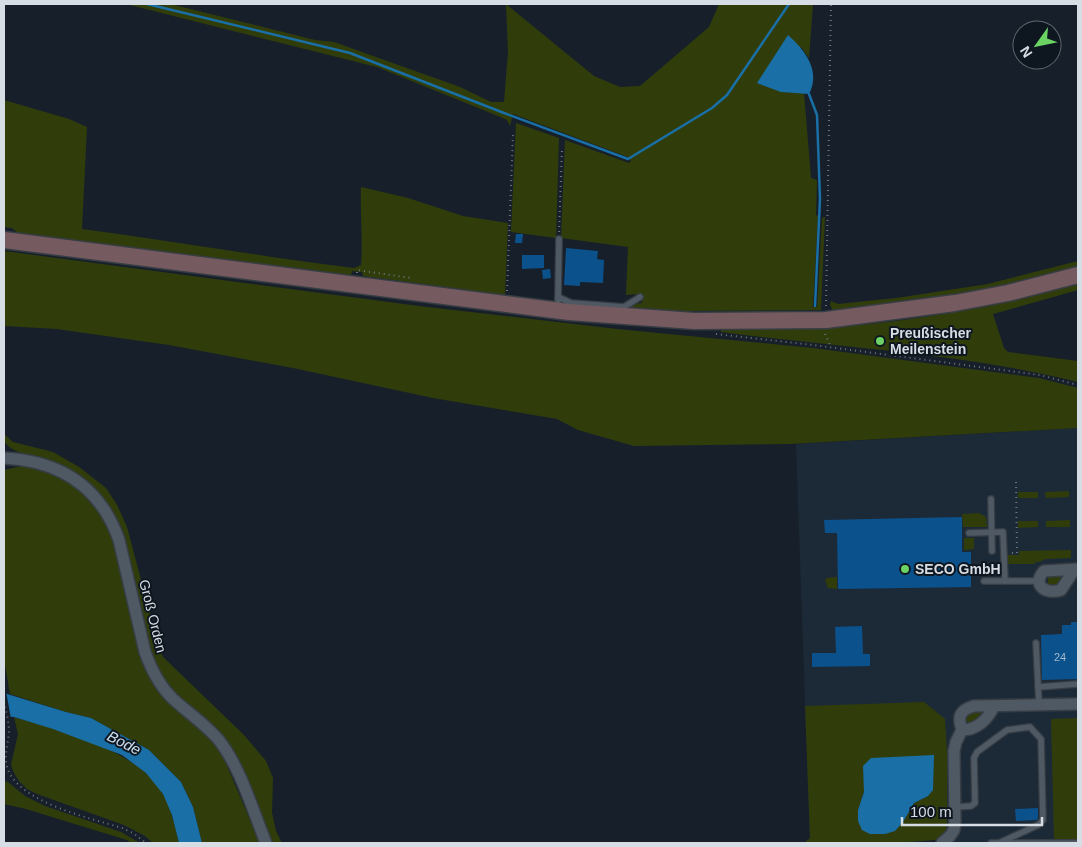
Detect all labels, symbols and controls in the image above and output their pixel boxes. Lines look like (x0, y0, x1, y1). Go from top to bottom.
north arrow (1012, 20, 1062, 70)
text: N (1017, 43, 1036, 61)
place label: Preußischer Meilenstein (890, 325, 971, 357)
marker: Preußischer Meilenstein (874, 335, 886, 347)
place label: SECO GmbH (915, 561, 1001, 577)
marker: SECO GmbH (899, 563, 911, 575)
street label: Groß Orden (136, 578, 170, 654)
house number: 24 (1054, 651, 1066, 663)
water label: Bode (105, 727, 144, 758)
scale bar (902, 794, 1042, 826)
text: 100 m (910, 803, 952, 820)

